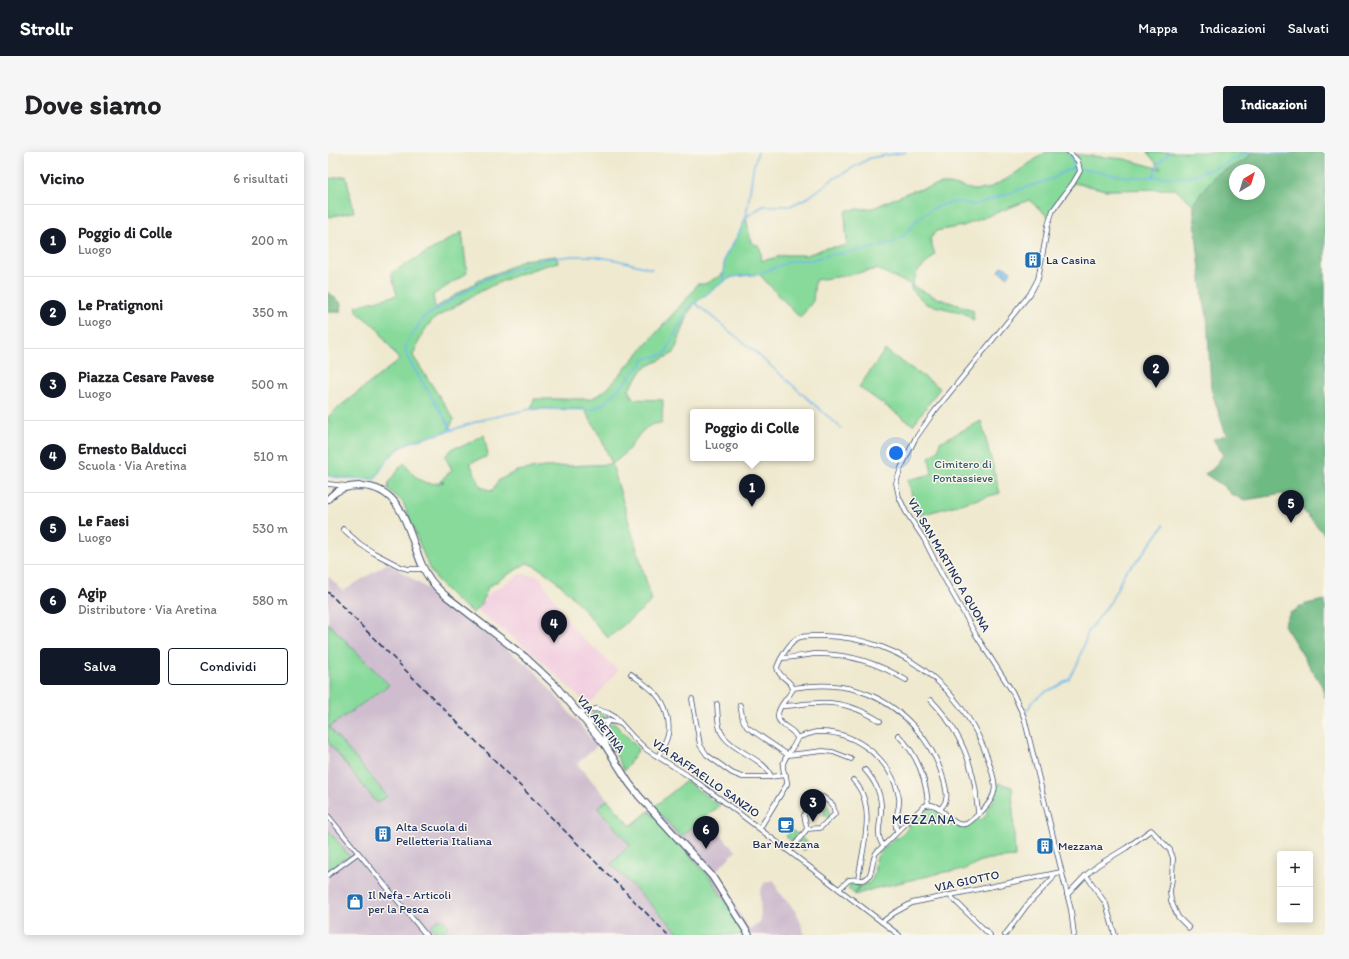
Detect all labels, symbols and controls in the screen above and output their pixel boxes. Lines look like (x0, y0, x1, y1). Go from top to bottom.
text: Strollr (20, 17, 73, 40)
text: Mappa (1138, 20, 1178, 37)
text: Indicazioni (1200, 20, 1266, 37)
text: Salvati (1288, 20, 1329, 37)
button: Indicazioni (1223, 86, 1325, 123)
text: Dove siamo (24, 87, 161, 121)
north arrow (1229, 164, 1265, 200)
text: Vicino (40, 168, 84, 188)
text: 6 risultati (233, 171, 288, 186)
text: Poggio di Colle (78, 224, 172, 242)
text: 1 (50, 233, 56, 248)
text: 200 m (251, 233, 288, 248)
text: Luogo (78, 242, 112, 257)
building icon: La Casina (1023, 250, 1043, 270)
place label: La Casina (1046, 253, 1096, 267)
text: Le Pratignoni (78, 296, 163, 314)
text: 2 (50, 305, 56, 320)
text: 350 m (252, 305, 288, 320)
text: Luogo (78, 314, 112, 329)
pin: 2 (1143, 355, 1169, 388)
text: Piazza Cesare Pavese (78, 368, 214, 386)
text: 3 (49, 377, 57, 392)
text: 500 m (251, 377, 288, 392)
text: Luogo (78, 386, 112, 401)
popup (690, 409, 814, 461)
text: Poggio di Colle (705, 419, 799, 437)
text: Luogo (705, 437, 738, 452)
text: Ernesto Balducci (78, 440, 187, 458)
your location (886, 443, 906, 463)
text: 4 (49, 449, 57, 464)
text: 510 m (253, 449, 288, 464)
park label: Cimitero di Pontassieve (933, 457, 994, 485)
text: Scuola · Via Aretina (78, 458, 187, 473)
pin: 1 (739, 474, 765, 507)
pin: 5 (1278, 490, 1304, 523)
street label: VIA SAN MARTINO A QUONA (905, 495, 993, 635)
text: Le Faesi (78, 512, 129, 530)
text: 5 (50, 521, 56, 536)
text: 530 m (252, 521, 288, 536)
text: Luogo (78, 530, 112, 545)
text: Agip (78, 584, 107, 602)
text: 6 (50, 593, 56, 608)
text: 580 m (252, 593, 288, 608)
text: Distributore · Via Aretina (78, 602, 217, 617)
pin: 4 (541, 610, 567, 643)
button: Salva (40, 648, 160, 685)
button: Condividi (168, 648, 288, 685)
street label: VIA ARETINA (574, 692, 628, 756)
street label: VIA RAFFAELLO SANZIO (650, 736, 763, 821)
pin: 3 (800, 789, 826, 822)
district label: MEZZANA (892, 812, 956, 827)
cafe icon: Bar Mezzana (776, 815, 796, 835)
pin: 6 (693, 816, 719, 849)
place label: Alta Scuola di Pelletteria Italiana (396, 820, 493, 848)
building icon: Alta Scuola di Pelletteria Italiana (373, 824, 393, 844)
building icon: Mezzana (1035, 836, 1055, 856)
place label: Bar Mezzana (752, 837, 820, 851)
place label: Mezzana (1058, 839, 1104, 853)
map controls (1277, 851, 1313, 923)
button: + (1277, 851, 1313, 887)
street label: VIA GIOTTO (934, 867, 1001, 895)
button: − (1277, 887, 1313, 923)
place label: Il Nefa - Articoli per la Pesca (368, 888, 451, 916)
shop icon: Il Nefa - Articoli per la Pesca (345, 892, 365, 912)

